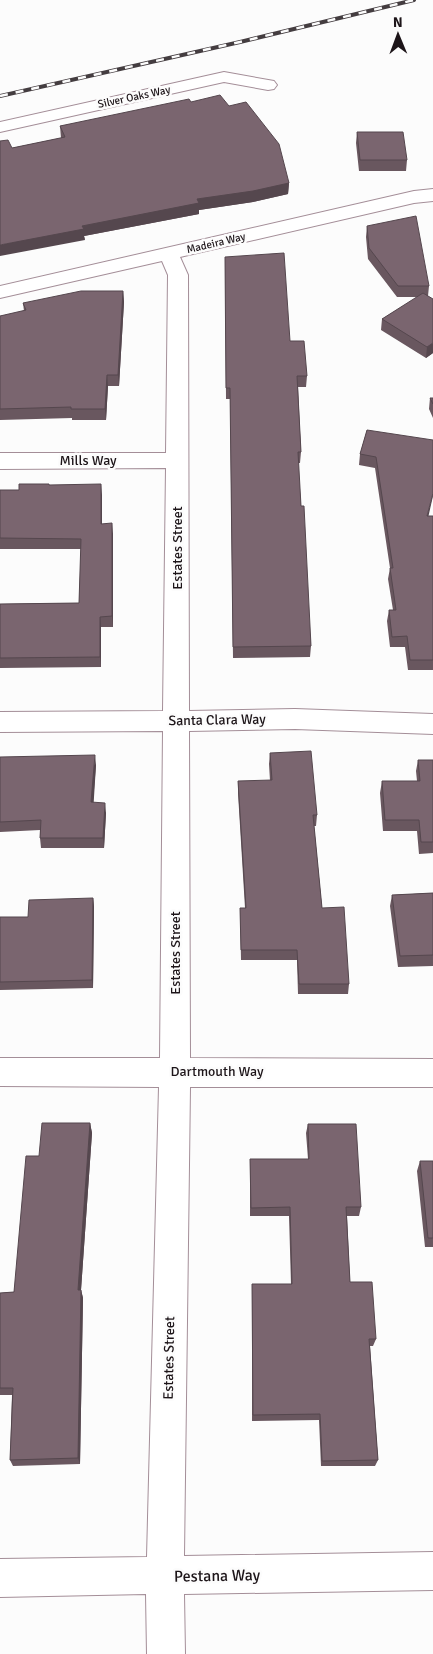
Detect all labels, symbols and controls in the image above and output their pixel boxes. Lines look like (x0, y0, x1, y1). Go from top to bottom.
north arrow (373, 10, 423, 60)
text: N (393, 14, 403, 31)
street label: Silver Oaks Way (96, 83, 172, 111)
street label: Madeira Way (185, 230, 248, 256)
street label: Mills Way (59, 452, 117, 469)
street label: Estates Street (169, 506, 186, 590)
street label: Santa Clara Way (168, 711, 266, 729)
street label: Estates Street (167, 911, 184, 995)
street label: Dartmouth Way (171, 1063, 264, 1080)
street label: Estates Street (160, 1316, 178, 1400)
street label: Pestana Way (174, 1565, 261, 1587)

